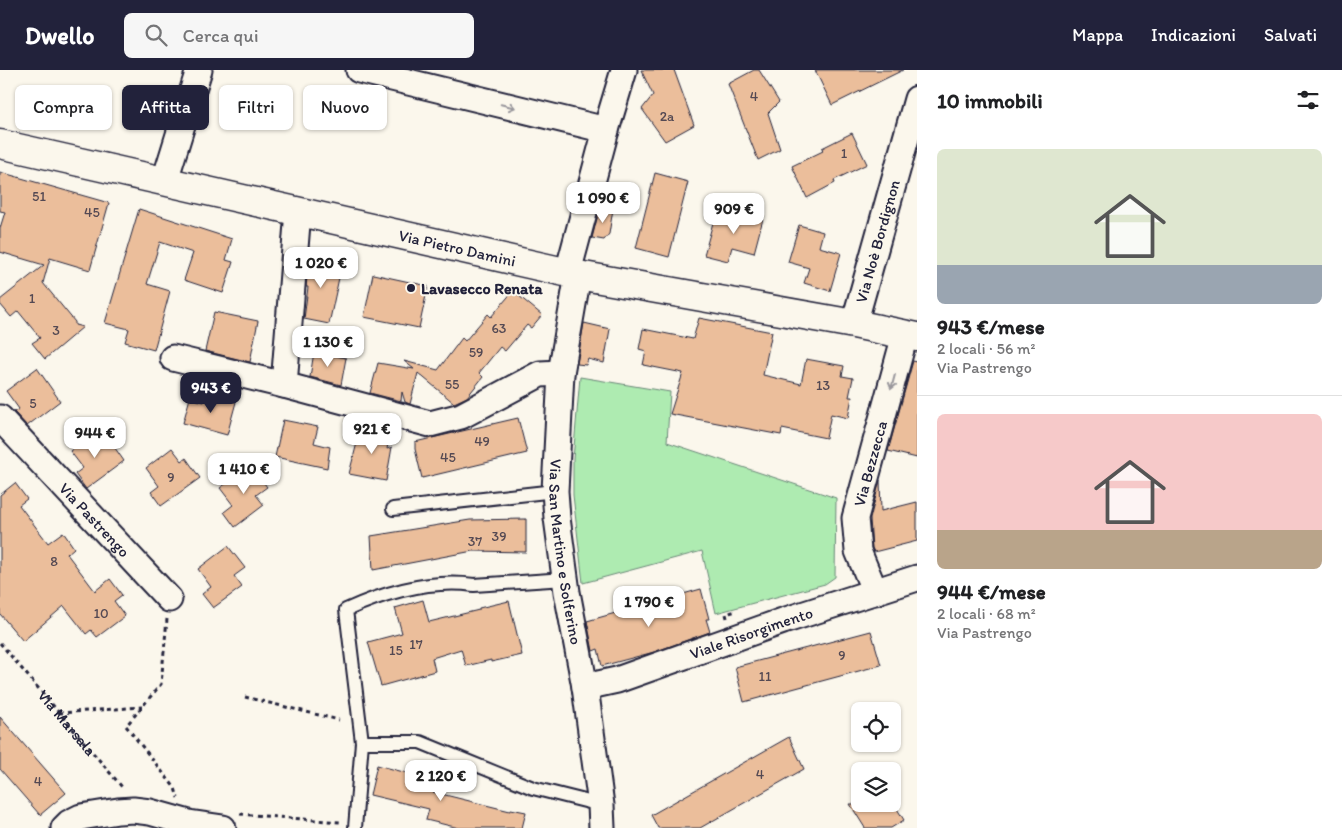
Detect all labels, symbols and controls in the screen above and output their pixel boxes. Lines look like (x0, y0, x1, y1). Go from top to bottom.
search box (124, 13, 474, 58)
text: Dwello (25, 21, 94, 50)
icon: search (142, 21, 170, 49)
text: Cerca qui (182, 24, 259, 47)
text: Mappa (1072, 24, 1123, 46)
text: Indicazioni (1151, 24, 1236, 46)
text: Salvati (1264, 24, 1317, 46)
chip: Compra (15, 85, 112, 130)
chip: Affitta (122, 85, 209, 130)
chip: Filtri (219, 85, 293, 130)
chip: Nuovo (303, 85, 387, 130)
icon: filters (1294, 86, 1322, 114)
house number: 4 (750, 88, 759, 105)
text: 10 immobili (937, 88, 1043, 113)
one-way arrow (500, 102, 516, 111)
house number: 2a (660, 108, 675, 125)
house number: 1 (841, 145, 848, 162)
street label: Via Noè Bordignon (851, 177, 904, 305)
icon: home (1085, 181, 1175, 271)
pin: 1 090 € (557, 182, 649, 224)
house number: 51 (32, 188, 46, 205)
text: 1 090 € (577, 188, 629, 207)
pin: 909 € (699, 192, 769, 235)
text: 909 € (714, 199, 754, 218)
house number: 45 (84, 204, 100, 221)
street label: Via Pietro Damini (397, 226, 518, 271)
pin: 1 020 € (275, 246, 367, 289)
text: 1 020 € (295, 253, 347, 272)
place label: Lavasecco Renata (421, 279, 543, 298)
marker: Lavasecco Renata (405, 282, 417, 294)
house number: 1 (29, 290, 36, 307)
text: 943 €/mese (937, 314, 1045, 339)
house number: 63 (491, 320, 507, 337)
house number: 3 (52, 322, 60, 339)
pin: 1 130 € (282, 326, 374, 368)
text: 1 130 € (303, 332, 353, 351)
text: 2 locali · 56 m² (937, 339, 1035, 358)
house number: 59 (469, 344, 483, 361)
text: Via Pastrengo (937, 358, 1032, 377)
pin: 943 € (176, 372, 246, 414)
one-way arrow (888, 373, 897, 389)
house number: 55 (445, 376, 459, 393)
house number: 13 (816, 377, 830, 394)
text: 943 € (191, 378, 231, 397)
house number: 5 (29, 395, 37, 412)
pin: 921 € (337, 412, 407, 455)
pin: 944 € (60, 416, 130, 459)
text: 921 € (354, 419, 390, 438)
street label: Via Bezzecca (850, 419, 891, 509)
text: 944 € (75, 423, 115, 442)
house number: 49 (474, 433, 490, 450)
icon: home (1085, 447, 1175, 537)
house number: 45 (440, 449, 456, 466)
pin: 1 410 € (198, 452, 290, 495)
street label: Via San Martino e Solferino (545, 458, 586, 646)
text: 1 410 € (219, 459, 269, 478)
house number: 9 (167, 469, 175, 486)
street label: Via Pastrengo (55, 479, 134, 561)
house number: 39 (492, 528, 506, 545)
house number: 37 (468, 533, 482, 550)
house number: 8 (50, 553, 58, 570)
text: 944 €/mese (937, 579, 1046, 604)
pin: 1 790 € (603, 586, 695, 628)
text: 1 790 € (624, 592, 674, 611)
street label: Viale Risorgimento (687, 603, 815, 663)
text: 2 locali · 68 m² (937, 604, 1036, 623)
house number: 10 (93, 605, 109, 622)
text: Via Pastrengo (937, 623, 1032, 642)
house number: 17 (409, 636, 423, 653)
house number: 15 (389, 642, 403, 659)
house number: 9 (838, 647, 846, 664)
house number: 11 (759, 668, 772, 685)
street label: Via Marsala (34, 686, 100, 760)
map controls (851, 702, 901, 812)
button: locate (851, 702, 901, 752)
pin: 2 120 € (395, 760, 487, 802)
button: layers (851, 762, 901, 812)
text: 2 120 € (416, 766, 466, 785)
house number: 4 (756, 766, 765, 783)
house number: 4 (34, 773, 43, 790)

